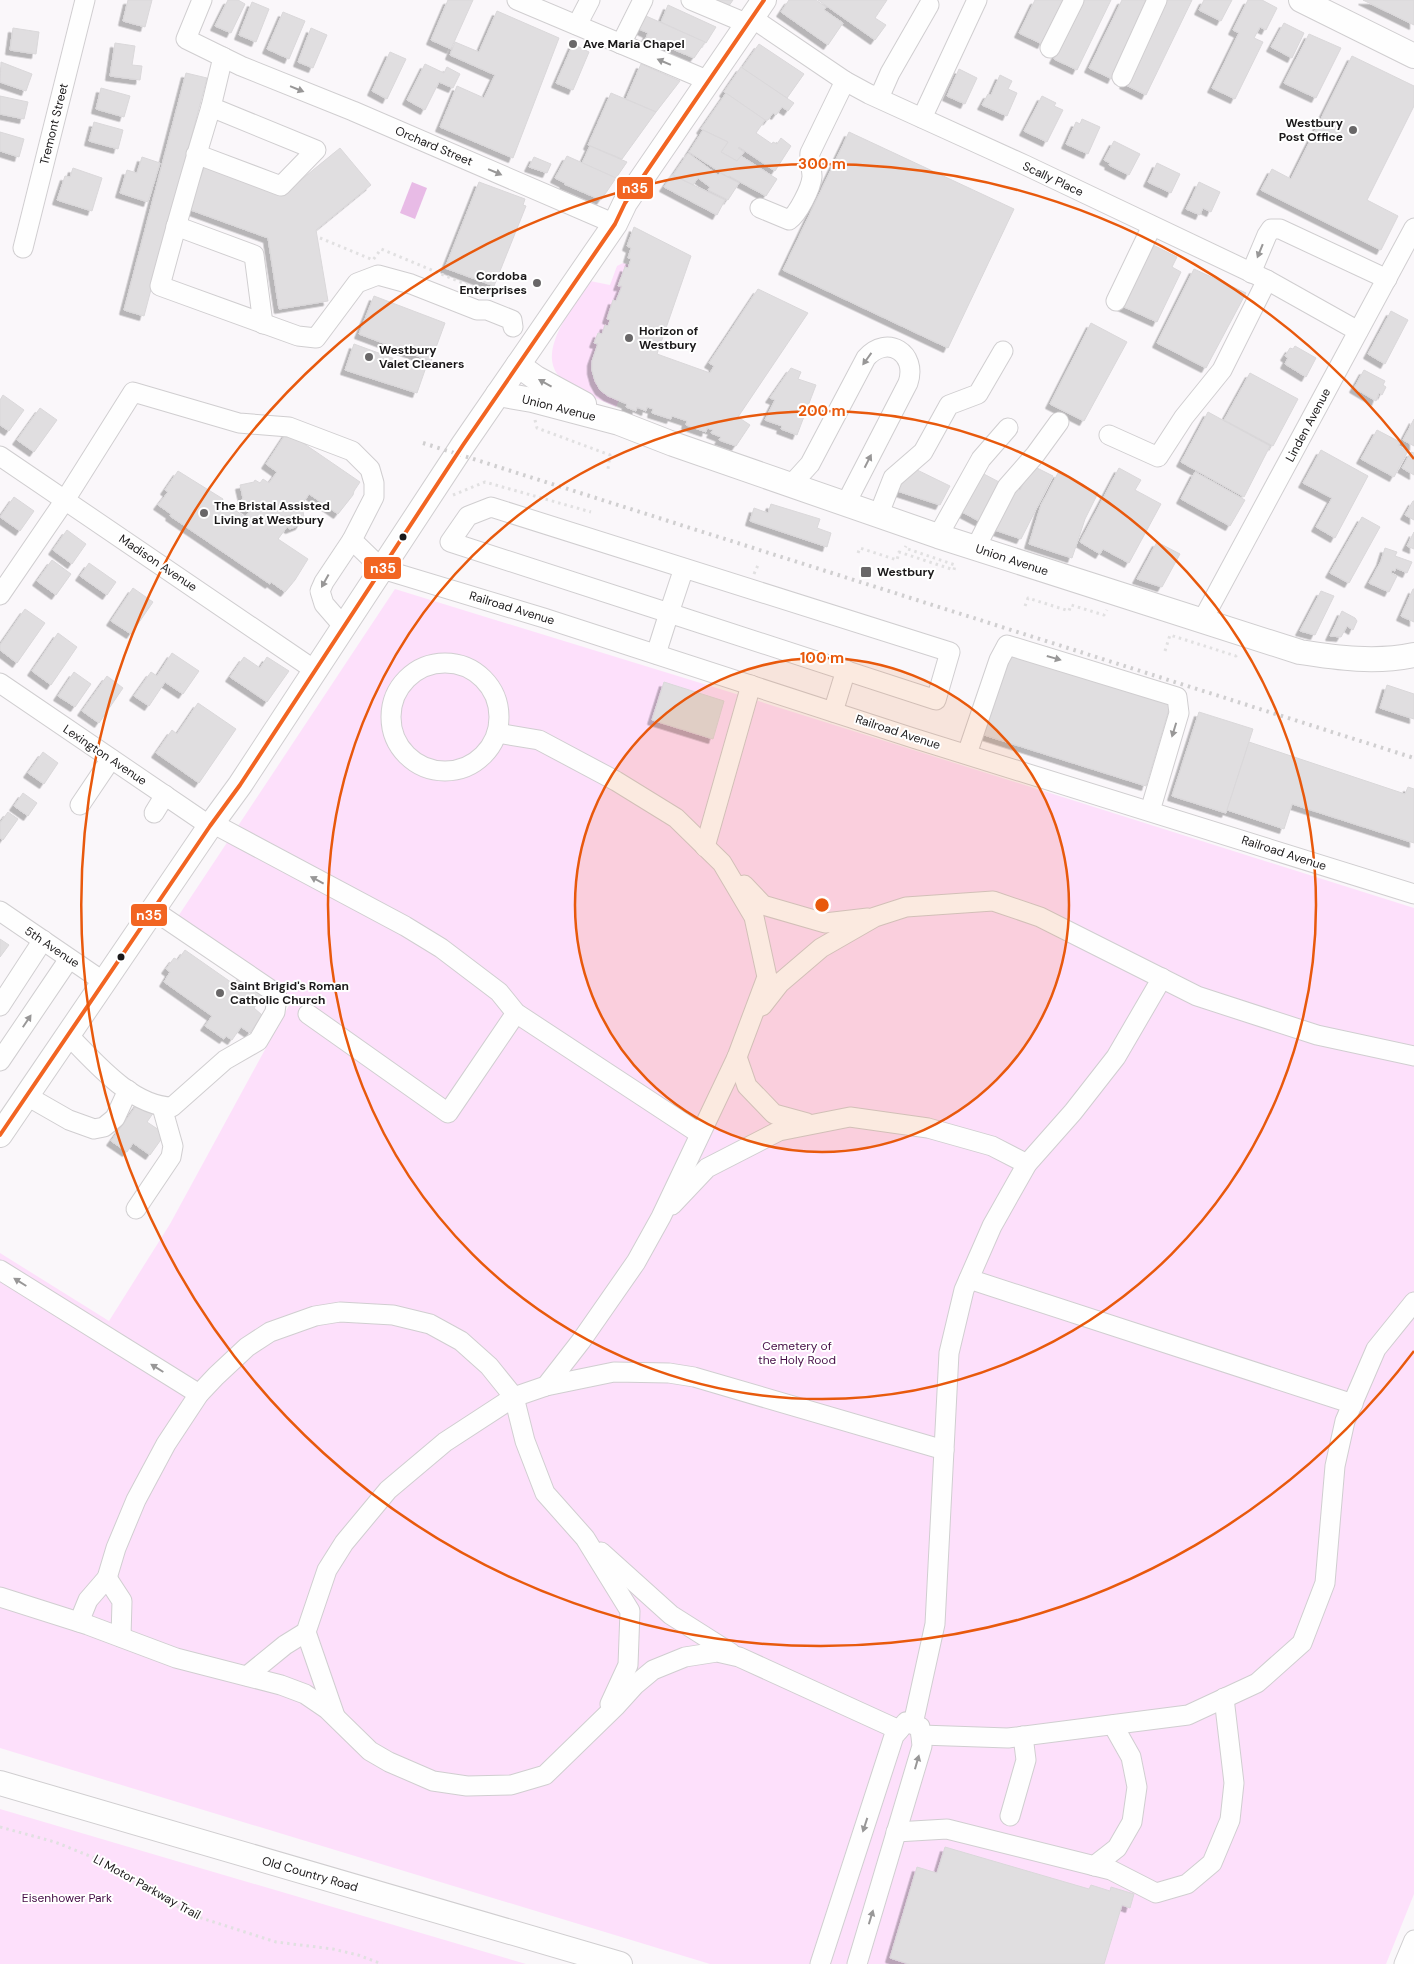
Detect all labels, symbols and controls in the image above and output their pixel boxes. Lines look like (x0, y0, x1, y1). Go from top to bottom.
place label: Ave Maria Chapel (583, 36, 685, 52)
marker: Ave Maria Chapel (567, 38, 579, 50)
one-way arrow (657, 58, 671, 66)
street label: Tremont Street (36, 81, 72, 167)
one-way arrow (290, 85, 304, 93)
place label: Westbury Post Office (1279, 115, 1344, 145)
street label: Orchard Street (393, 122, 475, 170)
marker: Westbury Post Office (1347, 124, 1359, 136)
text: 300 m (798, 154, 846, 174)
street label: Scally Place (1020, 158, 1086, 200)
one-way arrow (488, 168, 503, 176)
line badge: n35 (616, 176, 654, 200)
text: n35 (622, 179, 648, 197)
one-way arrow (1256, 244, 1264, 258)
place label: Cordoba Enterprises (459, 268, 527, 298)
marker: Cordoba Enterprises (531, 277, 543, 289)
place label: Horizon of Westbury (639, 323, 698, 353)
marker: Horizon of Westbury (623, 332, 635, 344)
place label: Westbury Valet Cleaners (379, 342, 464, 372)
marker: Westbury Valet Cleaners (363, 351, 375, 363)
one-way arrow (862, 352, 872, 366)
one-way arrow (538, 379, 552, 387)
street label: Linden Avenue (1282, 385, 1334, 465)
street label: Union Avenue (520, 391, 598, 425)
text: 200 m (798, 401, 846, 421)
one-way arrow (864, 454, 872, 468)
place label: The Bristal Assisted Living at Westbury (214, 498, 330, 528)
marker: The Bristal Assisted Living at Westbury (198, 507, 210, 519)
street label: Madison Avenue (116, 531, 200, 595)
unlabelled marker (398, 532, 408, 542)
street label: Union Avenue (974, 541, 1051, 579)
line badge: n35 (363, 556, 402, 580)
text: n35 (370, 559, 396, 577)
place label: Westbury (877, 564, 935, 580)
marker: Westbury (859, 565, 873, 579)
one-way arrow (321, 574, 330, 587)
street label: Railroad Avenue (467, 587, 557, 629)
text: 100 m (800, 648, 844, 668)
one-way arrow (1047, 655, 1062, 663)
street label: Railroad Avenue (853, 711, 943, 753)
street label: Lexington Avenue (60, 721, 150, 789)
one-way arrow (1170, 723, 1178, 738)
street label: Railroad Avenue (1239, 832, 1329, 874)
one-way arrow (310, 876, 325, 884)
centre of rings (813, 896, 831, 914)
line badge: n35 (130, 903, 168, 927)
text: n35 (136, 906, 162, 924)
street label: 5th Avenue (21, 923, 83, 971)
unlabelled marker (116, 952, 126, 962)
place label: Saint Brigid's Roman Catholic Church (230, 978, 349, 1008)
marker: Saint Brigid's Roman Catholic Church (214, 987, 226, 999)
one-way arrow (22, 1014, 32, 1028)
one-way arrow (13, 1277, 26, 1287)
park label: Cemetery of the Holy Rood (758, 1338, 836, 1368)
one-way arrow (151, 1363, 164, 1373)
one-way arrow (914, 1754, 922, 1769)
one-way arrow (861, 1818, 868, 1833)
street label: LI Motor Parkway Trail (91, 1851, 203, 1923)
street label: Old Country Road (260, 1853, 360, 1895)
park label: Eisenhower Park (22, 1890, 112, 1906)
one-way arrow (867, 1910, 875, 1925)

